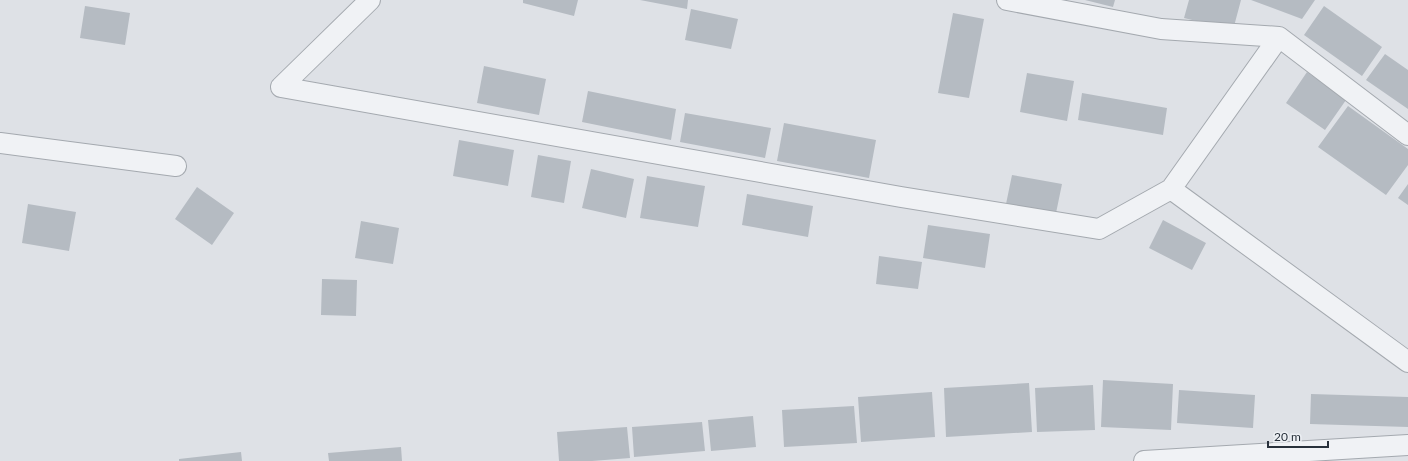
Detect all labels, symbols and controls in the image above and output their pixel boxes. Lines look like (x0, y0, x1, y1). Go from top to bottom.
scale bar (1268, 423, 1328, 449)
text: 20 m (1274, 429, 1301, 444)

